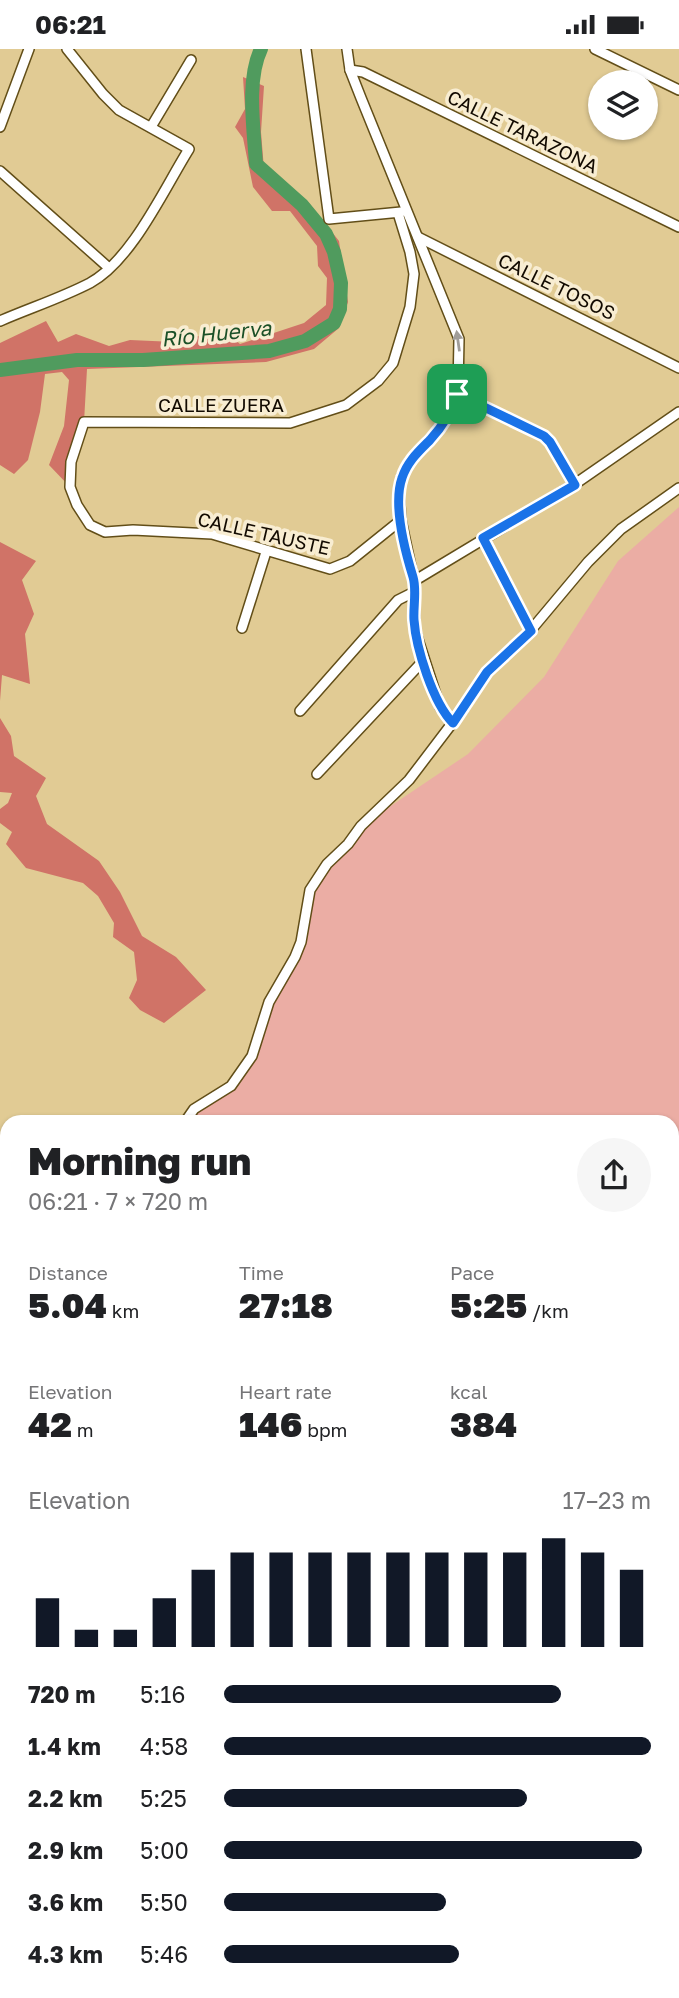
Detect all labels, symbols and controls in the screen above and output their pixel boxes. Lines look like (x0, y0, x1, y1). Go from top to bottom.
text: 06:21 (35, 9, 106, 40)
map controls (588, 70, 658, 140)
button: layers (588, 70, 658, 140)
street label: CALLE TARAZONA (444, 85, 602, 177)
street label: CALLE TOSOS (495, 248, 619, 324)
water label: Río Huerva (160, 314, 273, 352)
one-way arrow (452, 330, 463, 352)
pin (427, 364, 487, 424)
icon: arrive (438, 375, 476, 413)
street label: CALLE ZUERA (158, 393, 284, 416)
street label: CALLE TAUSTE (196, 507, 332, 559)
text: Morning run (28, 1138, 251, 1183)
button: share (577, 1138, 651, 1212)
text: 06:21 · 7 × 720 m (28, 1187, 208, 1215)
text: Distance (28, 1261, 108, 1284)
text: Time (239, 1261, 284, 1284)
text: Pace (450, 1261, 494, 1284)
text: 5.04 (28, 1284, 107, 1326)
text: 27:18 (239, 1284, 333, 1326)
text: 5:25 (450, 1284, 527, 1326)
text: km (107, 1299, 139, 1322)
text: /km (527, 1299, 569, 1322)
text: Elevation (28, 1380, 113, 1403)
text: Heart rate (239, 1380, 332, 1403)
text: kcal (450, 1380, 488, 1403)
text: 42 (28, 1403, 72, 1445)
text: 146 (239, 1403, 302, 1445)
text: 384 (450, 1403, 517, 1445)
text: m (72, 1418, 94, 1441)
text: bpm (302, 1418, 347, 1441)
text: Elevation (28, 1486, 130, 1514)
text: 17–23 m (563, 1486, 651, 1514)
text: 720 m (28, 1680, 95, 1708)
text: 5:16 (140, 1680, 185, 1708)
text: 1.4 km (28, 1732, 101, 1760)
text: 4:58 (140, 1732, 188, 1760)
text: 2.2 km (28, 1784, 103, 1812)
text: 5:25 (140, 1784, 187, 1812)
text: 2.9 km (28, 1836, 103, 1864)
text: 5:00 (140, 1836, 189, 1864)
text: 3.6 km (28, 1888, 103, 1916)
text: 5:50 (140, 1888, 188, 1916)
text: 4.3 km (28, 1940, 103, 1968)
text: 5:46 (140, 1940, 188, 1968)

